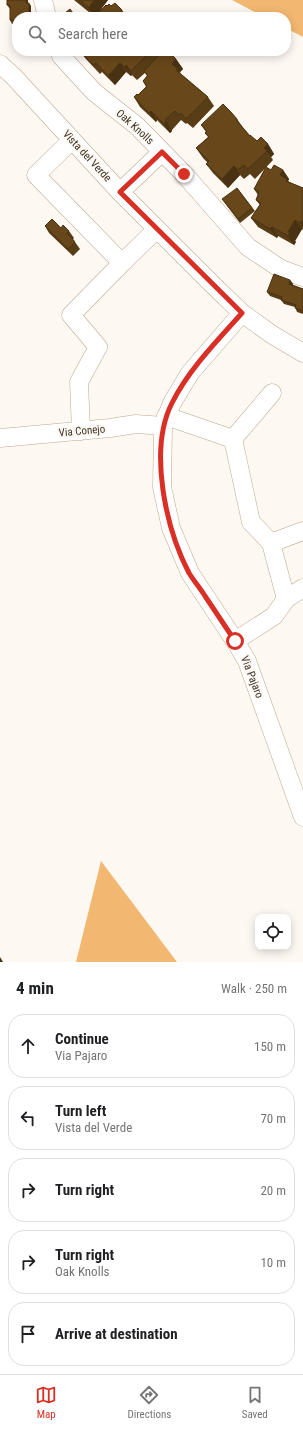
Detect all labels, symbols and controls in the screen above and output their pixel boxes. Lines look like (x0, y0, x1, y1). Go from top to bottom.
search box (12, 12, 291, 56)
icon: search (26, 23, 48, 45)
text: Search here (58, 25, 128, 43)
street label: Oak Knolls (114, 107, 156, 147)
street label: Vista del Verde (60, 128, 114, 184)
route end (175, 165, 193, 183)
street label: Via Conejo (58, 422, 106, 440)
route start (226, 632, 244, 650)
street label: Via Pajaro (238, 654, 266, 700)
map controls (255, 914, 291, 950)
button: locate (255, 914, 291, 950)
text: 4 min (16, 978, 54, 998)
text: Walk · 250 m (221, 981, 287, 996)
text: Continue (55, 1030, 109, 1048)
icon: ahead (17, 1035, 39, 1057)
text: 150 m (254, 1039, 286, 1054)
text: Via Pajaro (55, 1048, 107, 1063)
text: Turn left (55, 1102, 106, 1120)
icon: left (17, 1107, 39, 1129)
text: 70 m (260, 1111, 286, 1126)
text: Vista del Verde (55, 1120, 132, 1135)
icon: right (17, 1179, 39, 1201)
text: Turn right (55, 1181, 114, 1199)
text: 20 m (260, 1183, 286, 1198)
text: Turn right (55, 1246, 114, 1264)
icon: right (17, 1251, 39, 1273)
text: 10 m (260, 1255, 286, 1270)
text: Oak Knolls (55, 1264, 110, 1279)
icon: arrive (17, 1323, 39, 1345)
text: Arrive at destination (55, 1325, 178, 1343)
tab: Map (35, 1384, 57, 1421)
tab: Directions (127, 1384, 171, 1421)
tab: Saved (242, 1384, 268, 1421)

